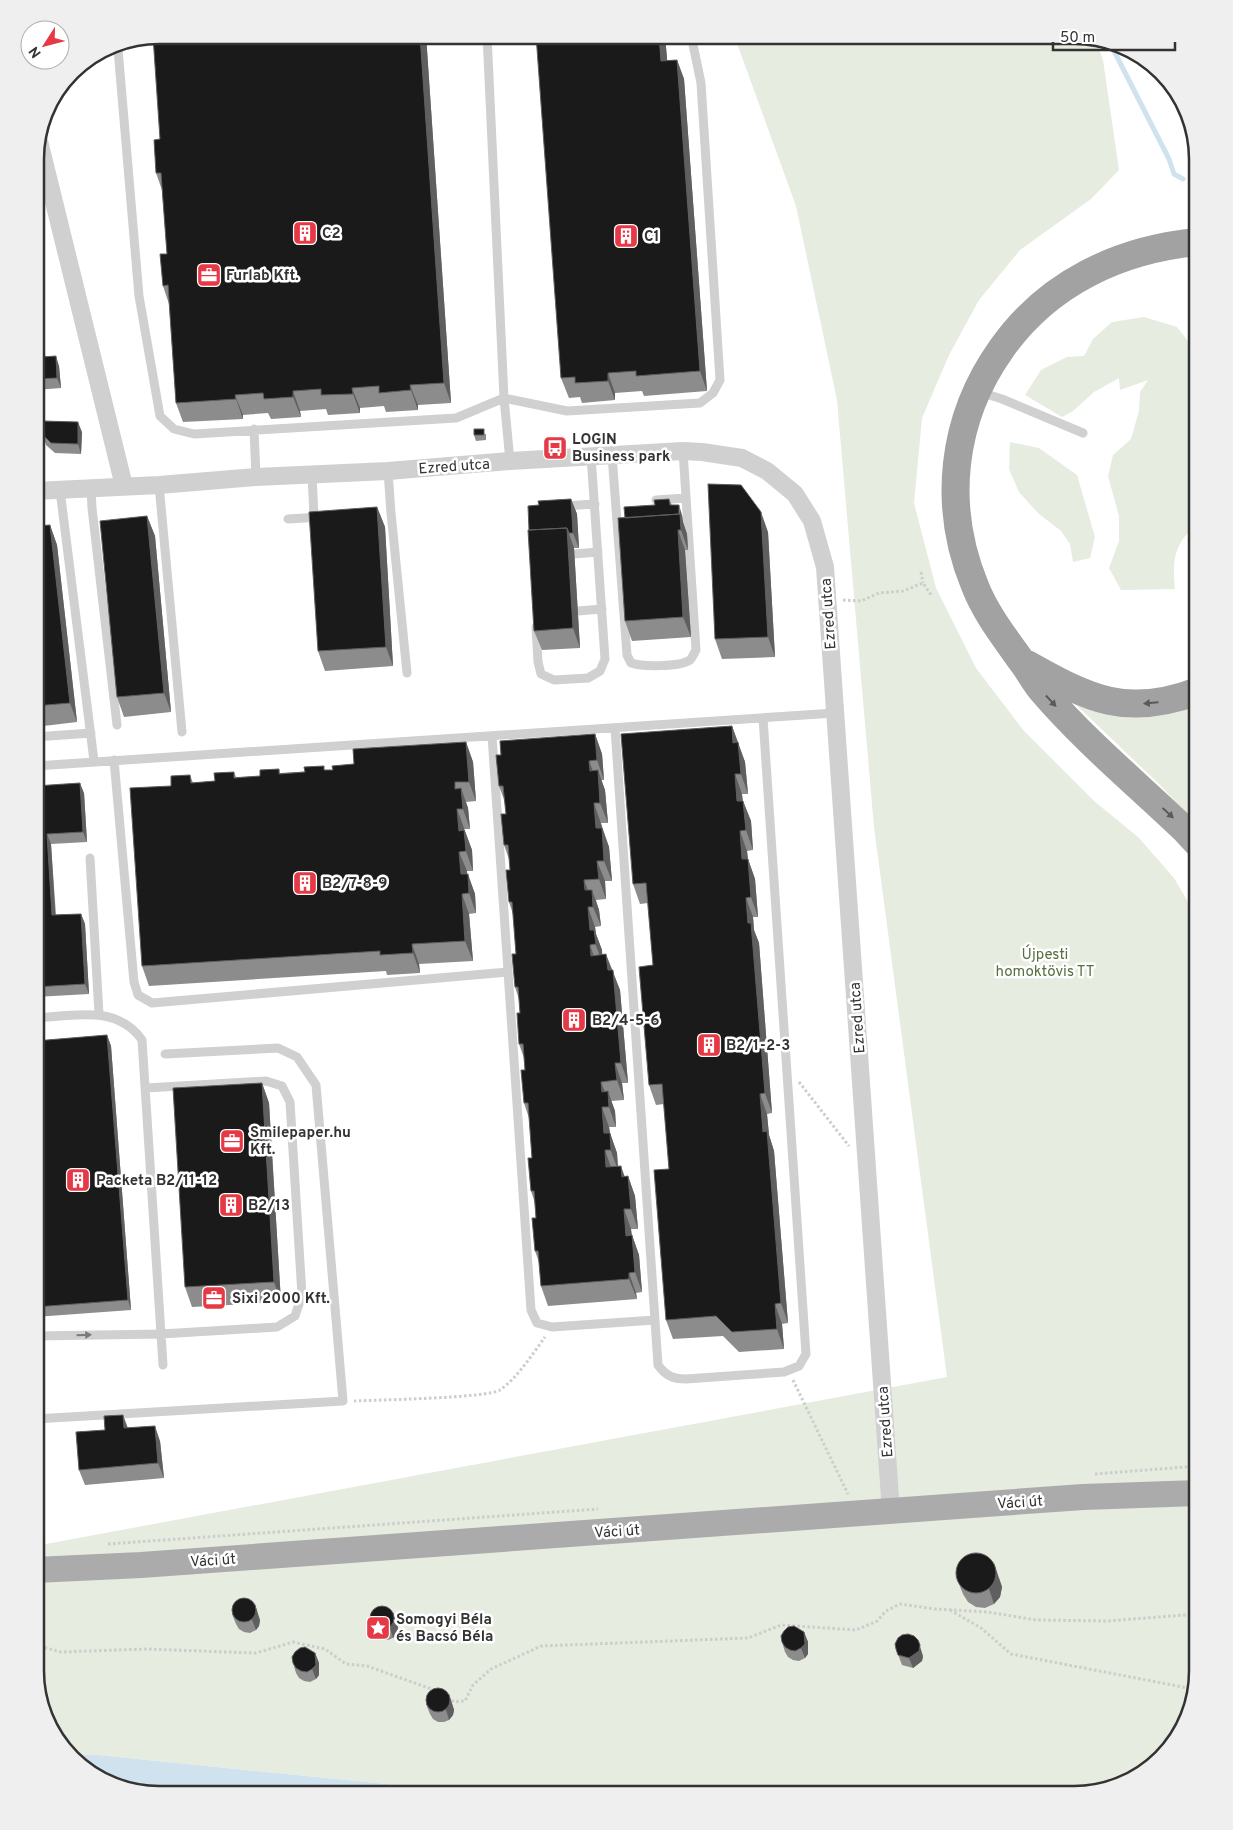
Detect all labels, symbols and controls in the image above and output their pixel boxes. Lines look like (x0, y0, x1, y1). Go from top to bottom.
north arrow (20, 20, 70, 70)
scale bar (1053, 20, 1176, 52)
text: 50 m (1060, 29, 1095, 48)
text: N (26, 43, 46, 61)
building icon: C2 (292, 220, 318, 246)
building icon: C1 (613, 223, 639, 249)
place label: C2 (322, 225, 341, 244)
place label: C1 (644, 228, 660, 247)
office icon: Furlab Kft. (196, 262, 222, 288)
place label: Furlab Kft. (226, 267, 299, 286)
place label: LOGIN Business park (572, 431, 670, 467)
bus stop icon: LOGIN Business park (542, 435, 568, 461)
street label: Ezred utca (418, 456, 490, 479)
street label: Ezred utca (818, 578, 841, 650)
one-way arrow (1045, 694, 1057, 706)
one-way arrow (1143, 699, 1159, 707)
one-way arrow (1162, 807, 1174, 819)
building icon: B2/7-8-9 (292, 870, 318, 896)
place label: B2/7-8-9 (322, 875, 387, 894)
park label: Újpesti homoktövis TT (996, 944, 1094, 982)
street label: Ezred utca (847, 982, 870, 1054)
building icon: B2/4-5-6 (561, 1007, 587, 1033)
place label: B2/4-5-6 (592, 1012, 660, 1031)
building icon: B2/1-2-3 (696, 1032, 722, 1058)
place label: B2/1-2-3 (726, 1037, 790, 1056)
place label: Smilepaper.hu Kft. (250, 1124, 351, 1160)
office icon: Smilepaper.hu Kft. (219, 1128, 245, 1154)
building icon: Packeta B2/11-12 (65, 1167, 91, 1193)
place label: Packeta B2/11-12 (96, 1172, 217, 1191)
building icon: B2/13 (218, 1192, 244, 1218)
place label: B2/13 (248, 1197, 290, 1216)
office icon: Sixi 2000 Kft. (201, 1285, 227, 1311)
place label: Sixi 2000 Kft. (232, 1290, 330, 1309)
one-way arrow (76, 1331, 92, 1339)
street label: Ezred utca (875, 1386, 898, 1458)
street label: Váci út (997, 1492, 1044, 1515)
street label: Váci út (594, 1521, 641, 1544)
street label: Váci út (190, 1550, 237, 1573)
place label: Somogyi Béla és Bacsó Béla (396, 1611, 493, 1647)
place icon: Somogyi Béla és Bacsó Béla (365, 1615, 391, 1641)

